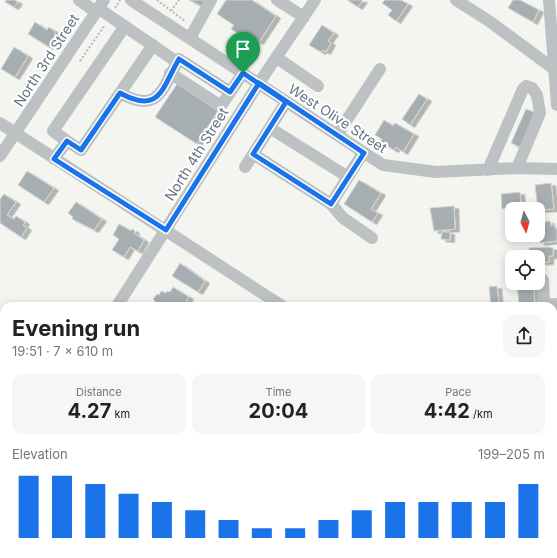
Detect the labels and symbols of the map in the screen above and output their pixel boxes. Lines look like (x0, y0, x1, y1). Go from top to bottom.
street label: North 3rd Street (10, 10, 82, 109)
pin (226, 32, 260, 73)
street label: West Olive Street (286, 80, 391, 156)
street label: North 4th Street (161, 104, 232, 204)
north arrow (505, 202, 545, 242)

